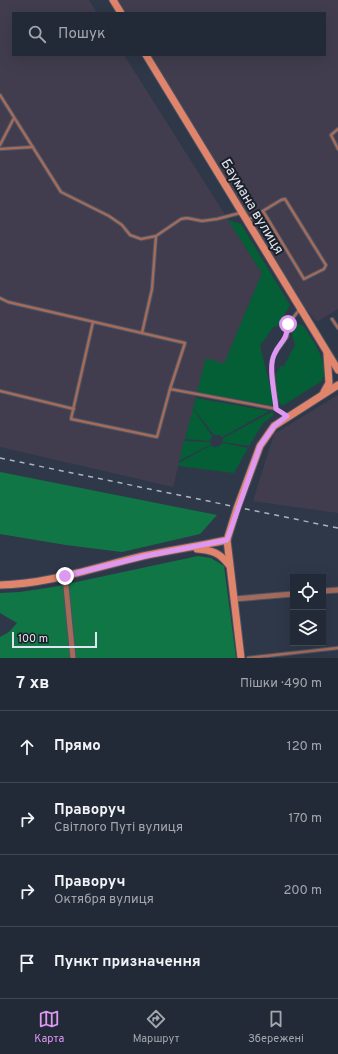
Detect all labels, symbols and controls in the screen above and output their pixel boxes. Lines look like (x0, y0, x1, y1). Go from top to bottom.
search box (12, 12, 326, 56)
icon: search (26, 23, 48, 45)
text: Пошук (58, 25, 106, 44)
street label: Баумана вулиця (217, 156, 287, 258)
route start (279, 315, 297, 333)
route end (56, 567, 74, 585)
map controls (290, 574, 326, 646)
button: locate (290, 574, 326, 610)
button: layers (290, 610, 326, 646)
scale bar (12, 630, 97, 649)
text: 100 m (18, 632, 48, 646)
text: 7 хв (16, 673, 49, 695)
text: Пішки · 490 m (240, 676, 322, 692)
icon: ahead (16, 736, 38, 758)
text: Прямо (54, 737, 101, 756)
text: 120 m (287, 739, 322, 755)
text: Праворуч (54, 801, 125, 820)
icon: right (16, 808, 38, 830)
text: 170 m (288, 811, 322, 827)
text: Світлого Путі вулиця (54, 820, 183, 836)
text: Праворуч (54, 873, 125, 892)
icon: right (16, 880, 38, 902)
text: 200 m (283, 883, 322, 899)
text: Октября вулиця (54, 892, 154, 908)
icon: arrive (16, 952, 38, 974)
text: Пункт призначення (54, 953, 201, 972)
tab: Карта (34, 1008, 64, 1046)
tab: Маршрут (133, 1008, 180, 1046)
tab: Збережені (248, 1008, 304, 1046)

